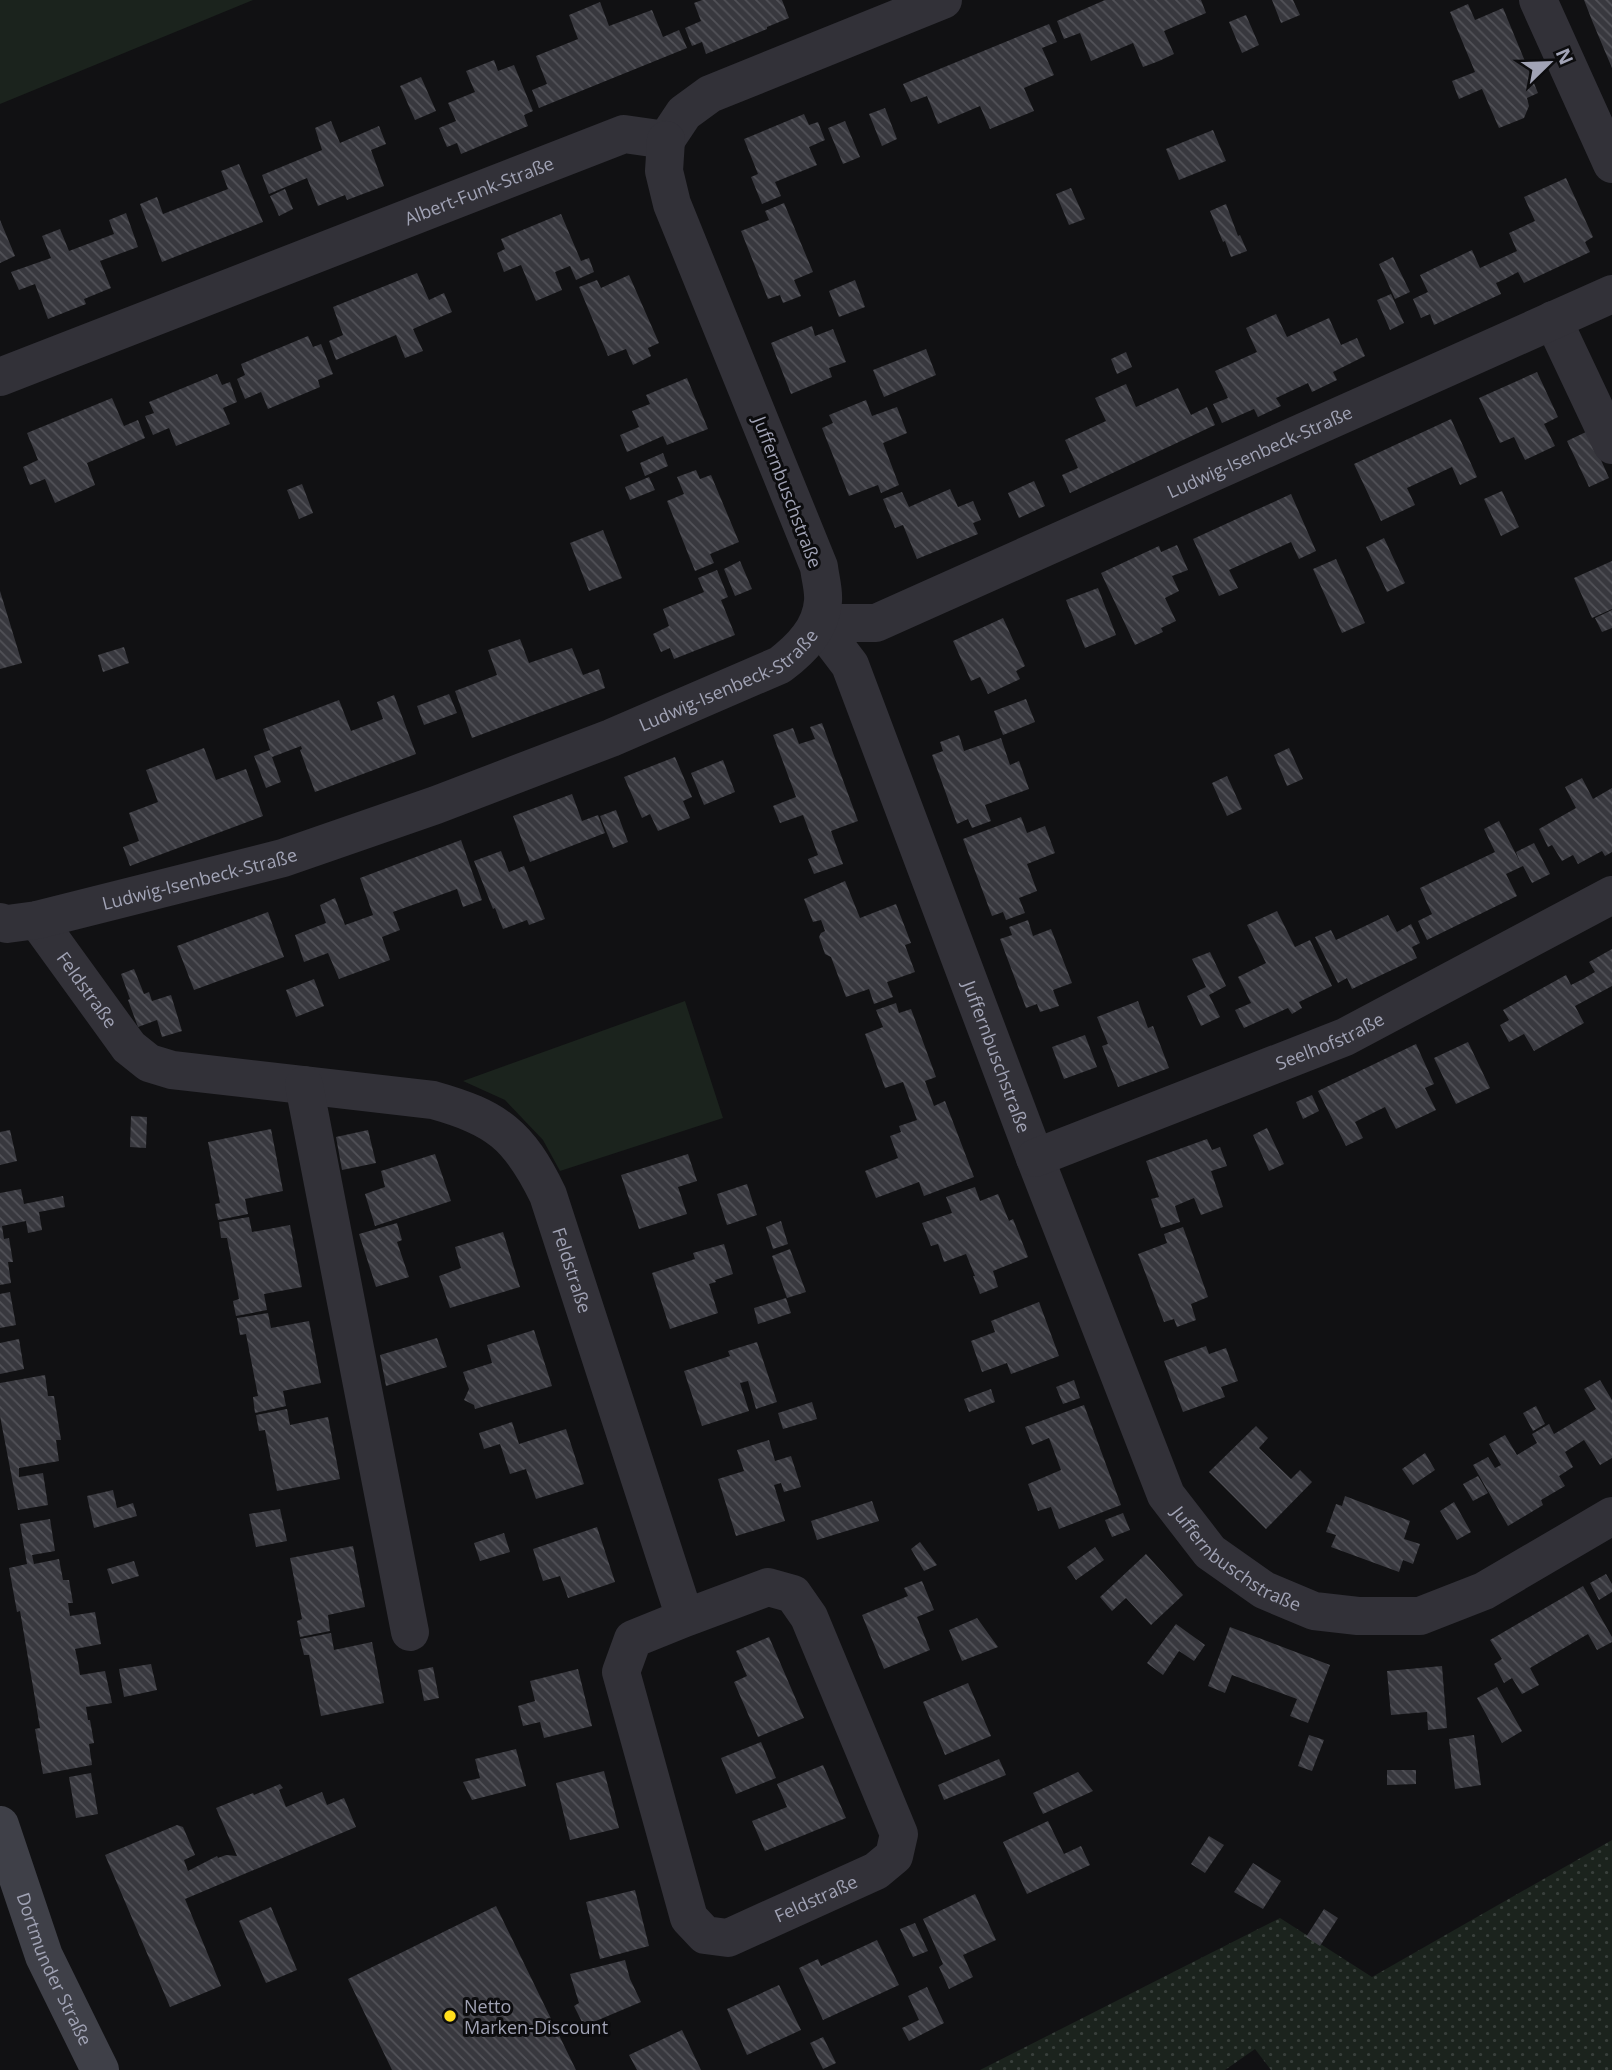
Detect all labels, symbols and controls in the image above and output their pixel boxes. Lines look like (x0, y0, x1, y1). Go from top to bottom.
north arrow (1514, 28, 1584, 98)
text: N (1550, 44, 1580, 69)
street label: Albert-Funk-Straße (401, 151, 557, 230)
street label: Ludwig-Isenbeck-Straße (1163, 400, 1356, 503)
street label: Juffernbuschstraße (747, 411, 828, 571)
street label: Ludwig-Isenbeck-Straße (635, 624, 823, 737)
street label: Ludwig-Isenbeck-Straße (99, 842, 300, 915)
street label: Feldstraße (52, 947, 123, 1033)
street label: Juffernbuschstraße (957, 975, 1036, 1136)
street label: Seelhofstraße (1272, 1007, 1388, 1075)
street label: Feldstraße (547, 1224, 597, 1316)
street label: Juffernbuschstraße (1166, 1499, 1305, 1616)
street label: Feldstraße (770, 1869, 861, 1927)
street label: Dortmunder Straße (11, 1889, 98, 2049)
place label: Netto Marken-Discount (464, 1994, 608, 2039)
marker: Netto Marken-Discount (442, 2008, 458, 2024)

